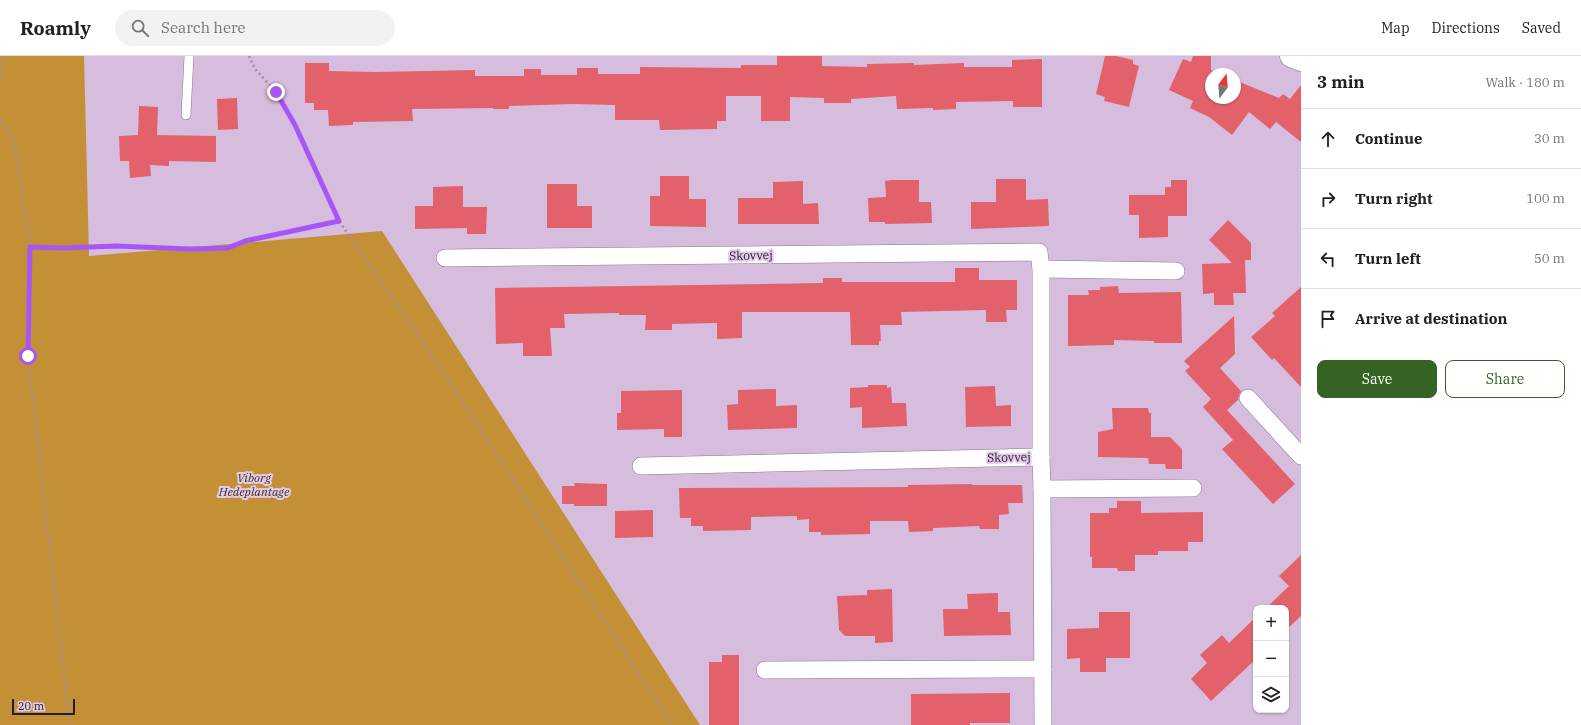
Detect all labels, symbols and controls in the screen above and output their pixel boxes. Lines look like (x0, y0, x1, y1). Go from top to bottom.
search box (115, 10, 395, 46)
text: Roamly (20, 16, 91, 40)
icon: search (129, 17, 151, 39)
text: Search here (161, 18, 246, 37)
text: Map (1381, 19, 1410, 37)
text: Directions (1432, 19, 1500, 37)
text: Saved (1522, 19, 1561, 37)
north arrow (1205, 68, 1241, 104)
text: 3 min (1317, 71, 1365, 93)
text: Walk · 180 m (1486, 74, 1565, 91)
route end (267, 83, 285, 101)
icon: ahead (1317, 128, 1339, 150)
text: Continue (1355, 129, 1422, 148)
text: 30 m (1534, 130, 1565, 147)
icon: right (1317, 188, 1339, 210)
text: Turn right (1355, 189, 1433, 208)
text: 100 m (1526, 190, 1565, 207)
street label: Skovvej (729, 247, 773, 263)
icon: left (1317, 248, 1339, 270)
text: Turn left (1355, 249, 1421, 268)
text: 50 m (1534, 250, 1565, 267)
icon: arrive (1317, 308, 1339, 330)
text: Arrive at destination (1355, 309, 1507, 328)
route start (19, 347, 37, 365)
button: Save (1317, 360, 1437, 398)
button: Share (1445, 360, 1565, 398)
street label: Skovvej (987, 449, 1031, 465)
park label: Viborg Hedeplantage (218, 470, 290, 499)
map controls (1253, 605, 1289, 713)
button: + (1253, 605, 1289, 641)
button: − (1253, 641, 1289, 677)
button: layers (1253, 677, 1289, 713)
scale bar (12, 697, 75, 716)
text: 20 m (18, 699, 44, 713)

